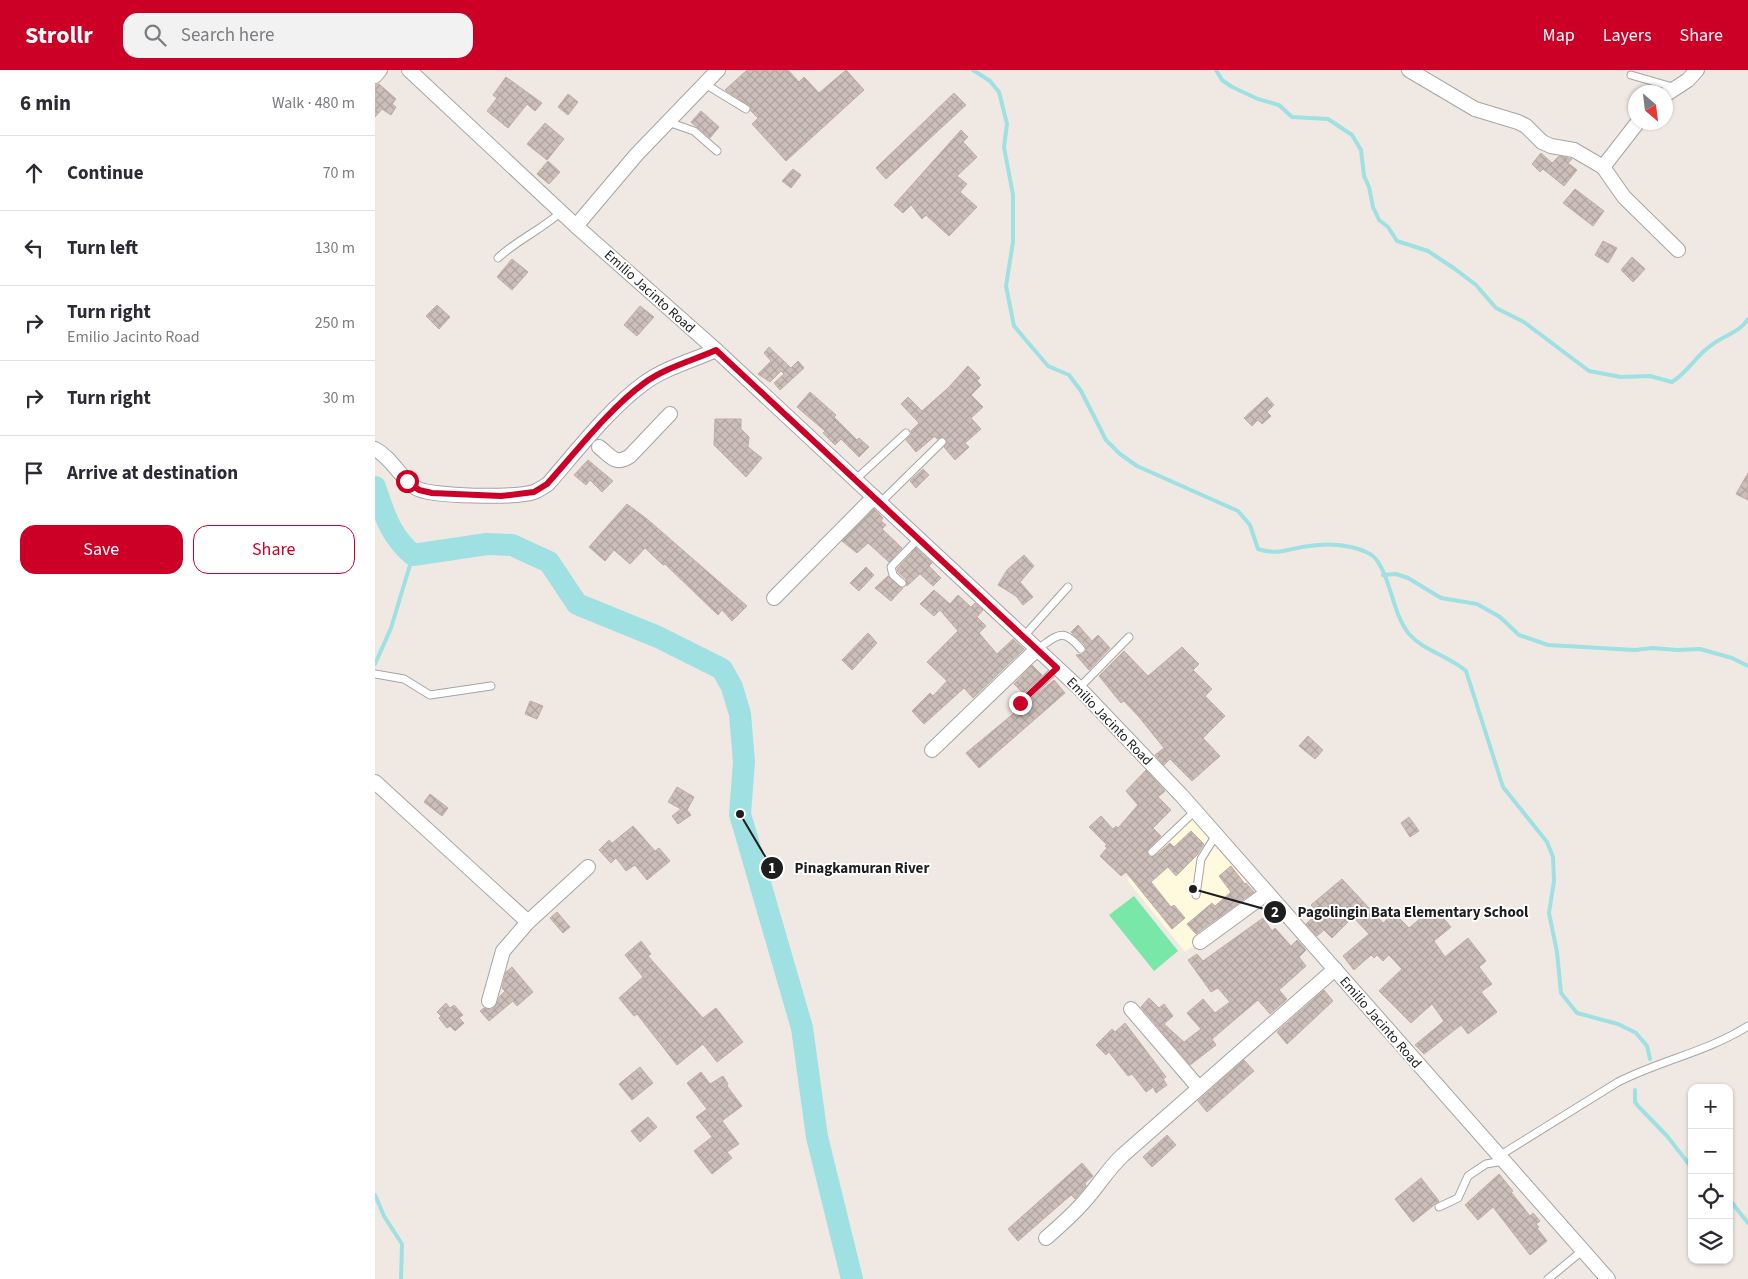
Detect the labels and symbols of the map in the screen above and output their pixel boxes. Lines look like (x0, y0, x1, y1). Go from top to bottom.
north arrow (1628, 85, 1673, 130)
street label: Emilio Jacinto Road (600, 245, 699, 338)
route start (396, 470, 419, 493)
street label: Emilio Jacinto Road (1062, 673, 1157, 770)
route end (1009, 692, 1032, 715)
callout: Pinagkamuran River (760, 853, 939, 883)
text: 1 (768, 858, 776, 879)
text: Pinagkamuran River (795, 858, 929, 879)
callout: Pagolingin Bata Elementary School (1262, 897, 1538, 927)
text: 2 (1271, 902, 1279, 923)
text: Pagolingin Bata Elementary School (1298, 902, 1529, 923)
street label: Emilio Jacinto Road (1335, 972, 1426, 1073)

